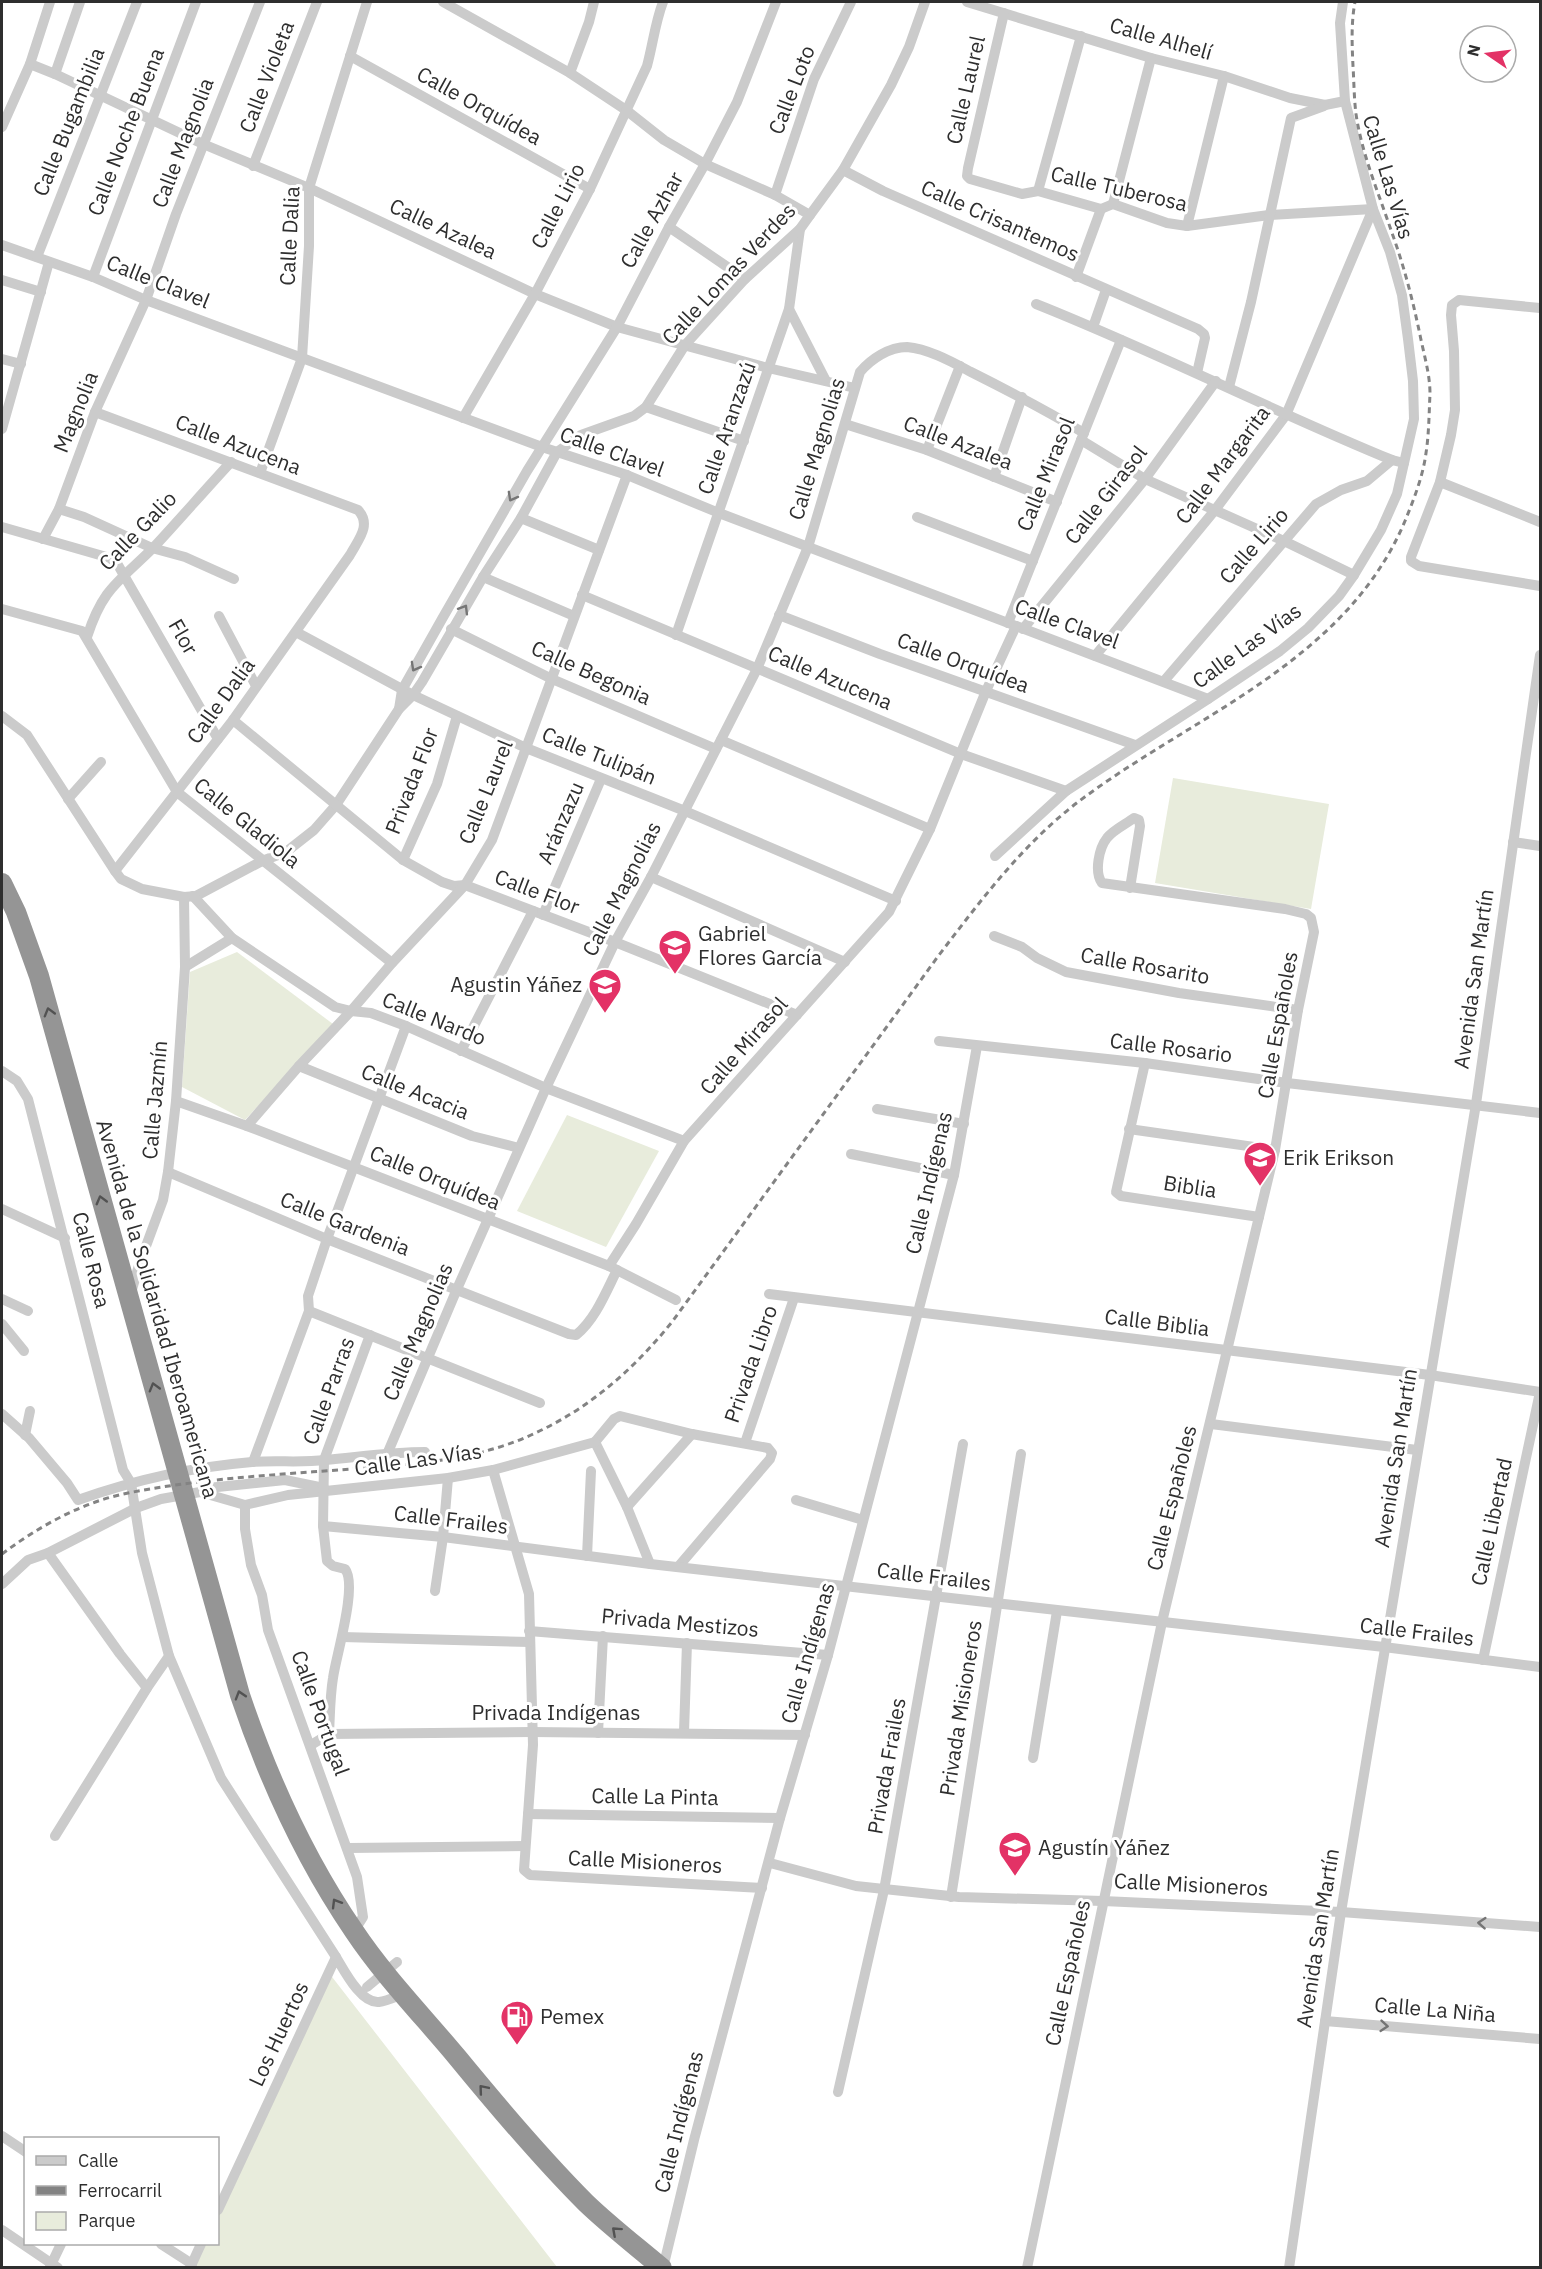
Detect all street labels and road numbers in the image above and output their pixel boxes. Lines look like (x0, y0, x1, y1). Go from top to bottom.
street label: Calle Alhelí (1107, 10, 1216, 66)
street label: Calle Violeta (232, 17, 300, 137)
street label: Calle Laurel (939, 32, 991, 147)
street label: Calle Loto (761, 41, 821, 138)
street label: Calle Bugambilia (26, 43, 111, 200)
street label: Calle Noche Buena (80, 44, 170, 220)
street label: Calle Orquídea (412, 59, 547, 151)
street label: Calle Magnolia (144, 74, 220, 212)
street label: Calle Las Vías (1357, 111, 1421, 242)
street label: Calle Lirio (524, 158, 591, 253)
street label: Calle Tuberosa (1048, 159, 1190, 217)
street label: Calle Azhar (613, 166, 689, 273)
street label: Calle Crisantemos (917, 173, 1084, 268)
street label: Calle Dalia (272, 186, 306, 286)
street label: Calle Azalea (385, 191, 502, 265)
street label: Calle Lomas Verdes (655, 196, 801, 350)
street label: Calle Clavel (102, 248, 215, 315)
street label: Calle Aranzazú (690, 357, 762, 498)
street label: Magnolia (46, 367, 104, 456)
street label: Calle Magnolias (781, 374, 851, 523)
street label: Calle Margarita (1168, 400, 1276, 529)
street label: Calle Azucena (171, 407, 305, 481)
street label: Calle Azalea (900, 408, 1017, 476)
street label: Calle Mirasol (1009, 412, 1081, 535)
street label: Calle Clavel (556, 419, 669, 483)
street label: Calle Girasol (1058, 439, 1153, 550)
street label: Calle Galio (92, 484, 182, 576)
street label: Calle Lirio (1212, 501, 1294, 589)
street label: Calle Clavel (1011, 591, 1124, 655)
street label: Calle Las Vías (1186, 596, 1307, 694)
street label: Flor (163, 614, 205, 660)
street label: Calle Orquídea (893, 625, 1033, 699)
street label: Calle Begonia (527, 633, 656, 711)
street label: Calle Azucena (764, 638, 897, 716)
street label: Calle Dalia (180, 652, 261, 749)
street label: Calle Tulipán (538, 719, 661, 791)
street label: Privada Flor (378, 723, 444, 838)
street label: Calle Laurel (451, 735, 519, 848)
street label: Calle Gladiola (188, 771, 307, 874)
street label: Aránzazu (530, 777, 590, 868)
street label: Calle Magnolias (575, 816, 667, 961)
street label: Calle Flor (491, 862, 584, 920)
street label: Avenida San Martín (1447, 887, 1499, 1071)
street label: Calle Rosarito (1079, 940, 1212, 990)
street label: Calle Españoles (1250, 949, 1304, 1101)
street label: Calle Nardo (378, 985, 490, 1052)
street label: Calle Mirasol (693, 990, 794, 1100)
street label: Calle Rosario (1108, 1026, 1234, 1068)
street label: Calle Jazmín (135, 1039, 173, 1161)
street label: Calle Acacia (357, 1057, 474, 1125)
street label: Calle Indígenas (898, 1109, 958, 1257)
street label: Avenida de la Solidaridad Iberoamericana (90, 1116, 226, 1501)
street label: Calle Orquídea (366, 1138, 505, 1216)
street label: Biblia (1162, 1168, 1219, 1204)
street label: Calle Gardenia (276, 1184, 414, 1262)
street label: Calle Rosa (66, 1209, 117, 1311)
street label: Calle Magnolias (375, 1258, 459, 1405)
street label: Privada Libro (717, 1301, 783, 1426)
street label: Calle Biblia (1103, 1302, 1211, 1342)
street label: Calle Parras (296, 1333, 360, 1448)
street label: Avenida San Martín (1367, 1366, 1423, 1550)
street label: Calle Españoles (1139, 1422, 1203, 1573)
street label: Calle Las Vías (352, 1436, 483, 1482)
street label: Calle Libertad (1464, 1455, 1518, 1588)
street label: Calle Frailes (392, 1498, 510, 1540)
street label: Calle Frailes (875, 1555, 993, 1597)
street label: Calle Indígenas (774, 1579, 841, 1727)
street label: Privada Mestizos (600, 1601, 760, 1643)
street label: Calle Frailes (1358, 1610, 1476, 1652)
street label: Privada Misioneros (932, 1618, 988, 1798)
street label: Calle Portugal (285, 1646, 357, 1779)
street label: Privada Frailes (860, 1695, 912, 1836)
street label: Privada Indígenas (472, 1698, 640, 1726)
street label: Calle La Pinta (591, 1781, 719, 1811)
street label: Calle Misioneros (567, 1843, 723, 1879)
street label: Avenida San Martín (1289, 1846, 1345, 2030)
street label: Calle Misioneros (1113, 1866, 1269, 1902)
street label: Calle Españoles (1038, 1897, 1096, 2049)
street label: Los Huertos (242, 1977, 315, 2091)
street label: Calle La Niña (1373, 1990, 1497, 2028)
street label: Calle Indígenas (647, 2048, 709, 2196)

